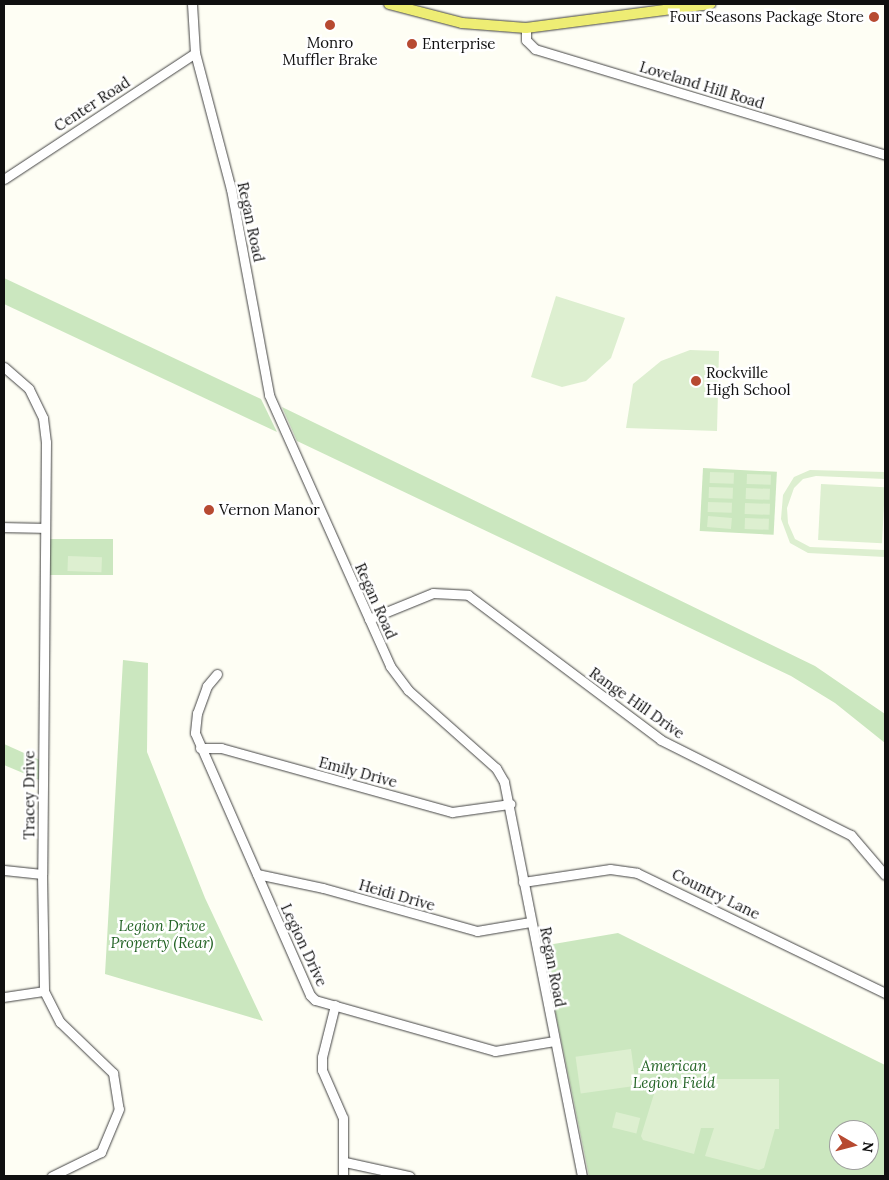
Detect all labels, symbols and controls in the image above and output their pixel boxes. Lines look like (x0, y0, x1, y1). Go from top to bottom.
place label: Four Seasons Package Store (669, 8, 864, 26)
marker: Four Seasons Package Store (868, 11, 880, 23)
marker: Monro Muffler Brake (324, 19, 336, 31)
place label: Monro Muffler Brake (282, 33, 378, 68)
place label: Enterprise (422, 35, 495, 53)
marker: Enterprise (406, 38, 418, 50)
street label: Loveland Hill Road (637, 57, 767, 113)
street label: Center Road (51, 73, 133, 135)
street label: Regan Road (234, 180, 268, 264)
place label: Rockville High School (706, 363, 790, 398)
marker: Rockville High School (690, 375, 702, 387)
place label: Vernon Manor (219, 501, 320, 519)
marker: Vernon Manor (203, 504, 215, 516)
street label: Regan Road (351, 560, 401, 642)
street label: Range Hill Drive (586, 664, 688, 742)
street label: Tracey Drive (20, 751, 38, 839)
street label: Emily Drive (317, 753, 399, 791)
street label: Country Lane (669, 865, 763, 923)
street label: Heidi Drive (357, 876, 437, 914)
street label: Legion Drive (277, 901, 331, 989)
park label: Legion Drive Property (Rear) (110, 916, 214, 951)
street label: Regan Road (536, 925, 570, 1009)
park label: American Legion Field (633, 1056, 715, 1091)
north arrow (829, 1120, 879, 1170)
text: N (858, 1140, 878, 1154)

